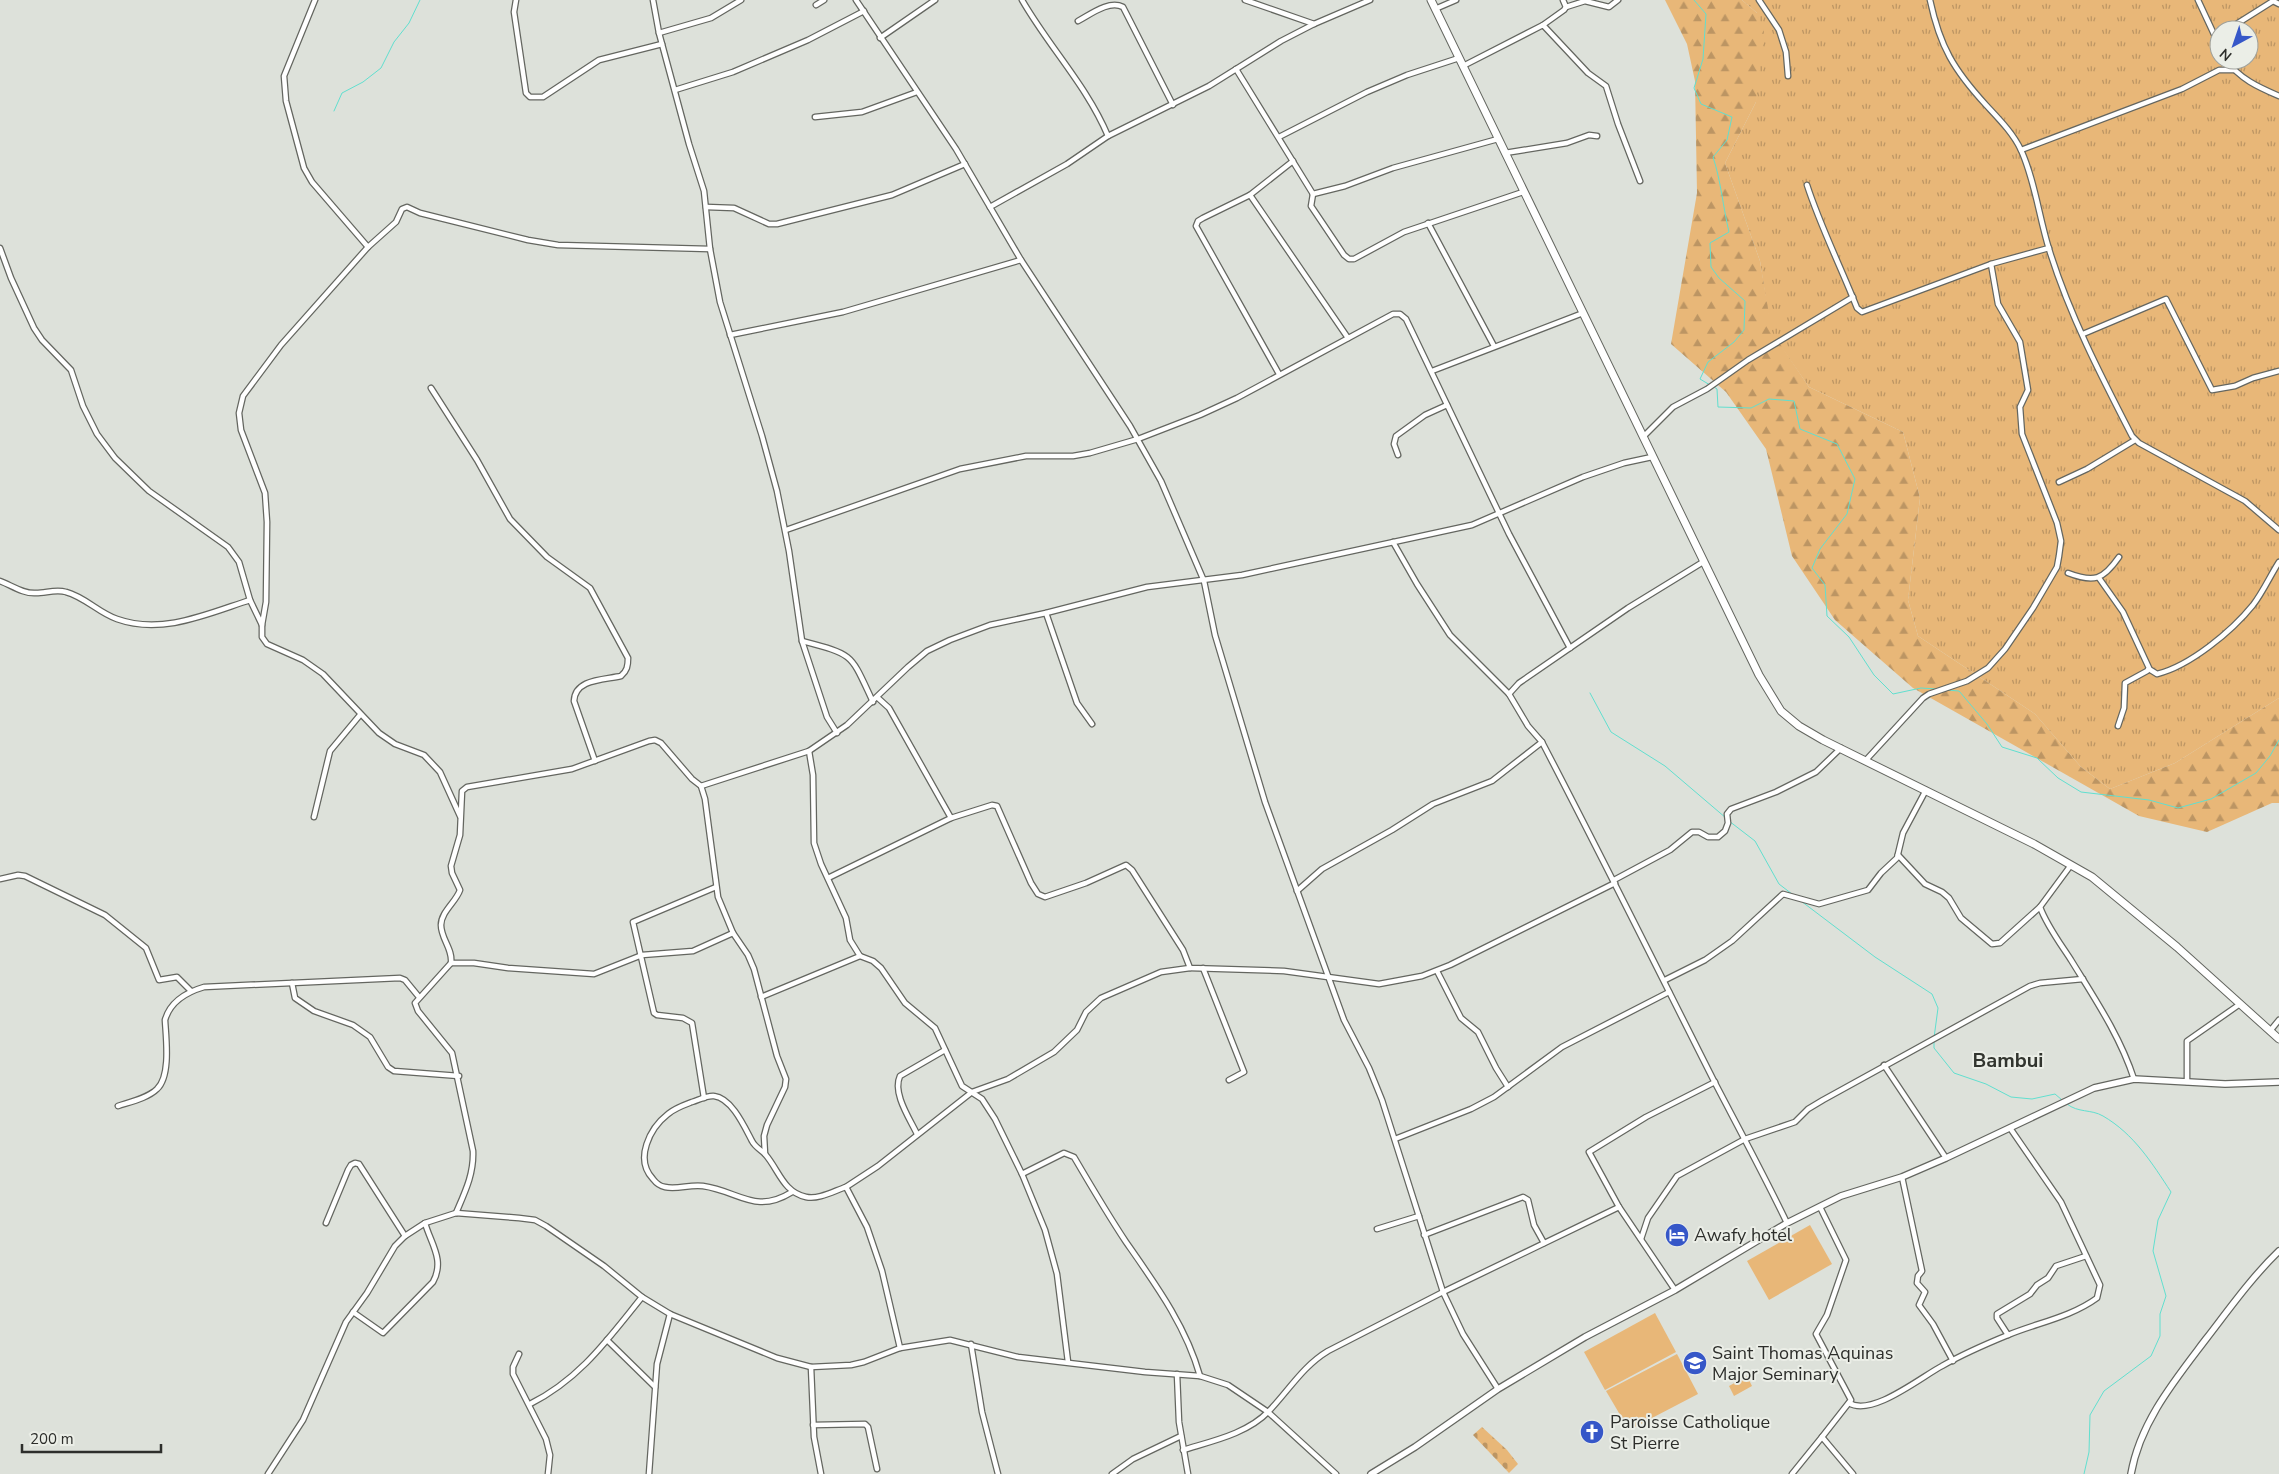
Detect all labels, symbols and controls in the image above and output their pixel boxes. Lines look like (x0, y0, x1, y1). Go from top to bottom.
north arrow (2209, 20, 2259, 70)
text: N (2216, 44, 2236, 65)
district label: Bambui (1973, 1047, 2043, 1074)
hotel icon: Awafy hotel (1664, 1222, 1690, 1248)
place label: Awafy hotel (1694, 1223, 1793, 1247)
place label: Saint Thomas Aquinas Major Seminary (1712, 1341, 1893, 1386)
school or university icon: Saint Thomas Aquinas Major Seminary (1682, 1350, 1708, 1376)
place label: Paroisse Catholique St Pierre (1610, 1410, 1770, 1455)
church icon: Paroisse Catholique St Pierre (1579, 1419, 1605, 1445)
scale bar (22, 1422, 161, 1454)
text: 200 m (30, 1429, 74, 1449)

